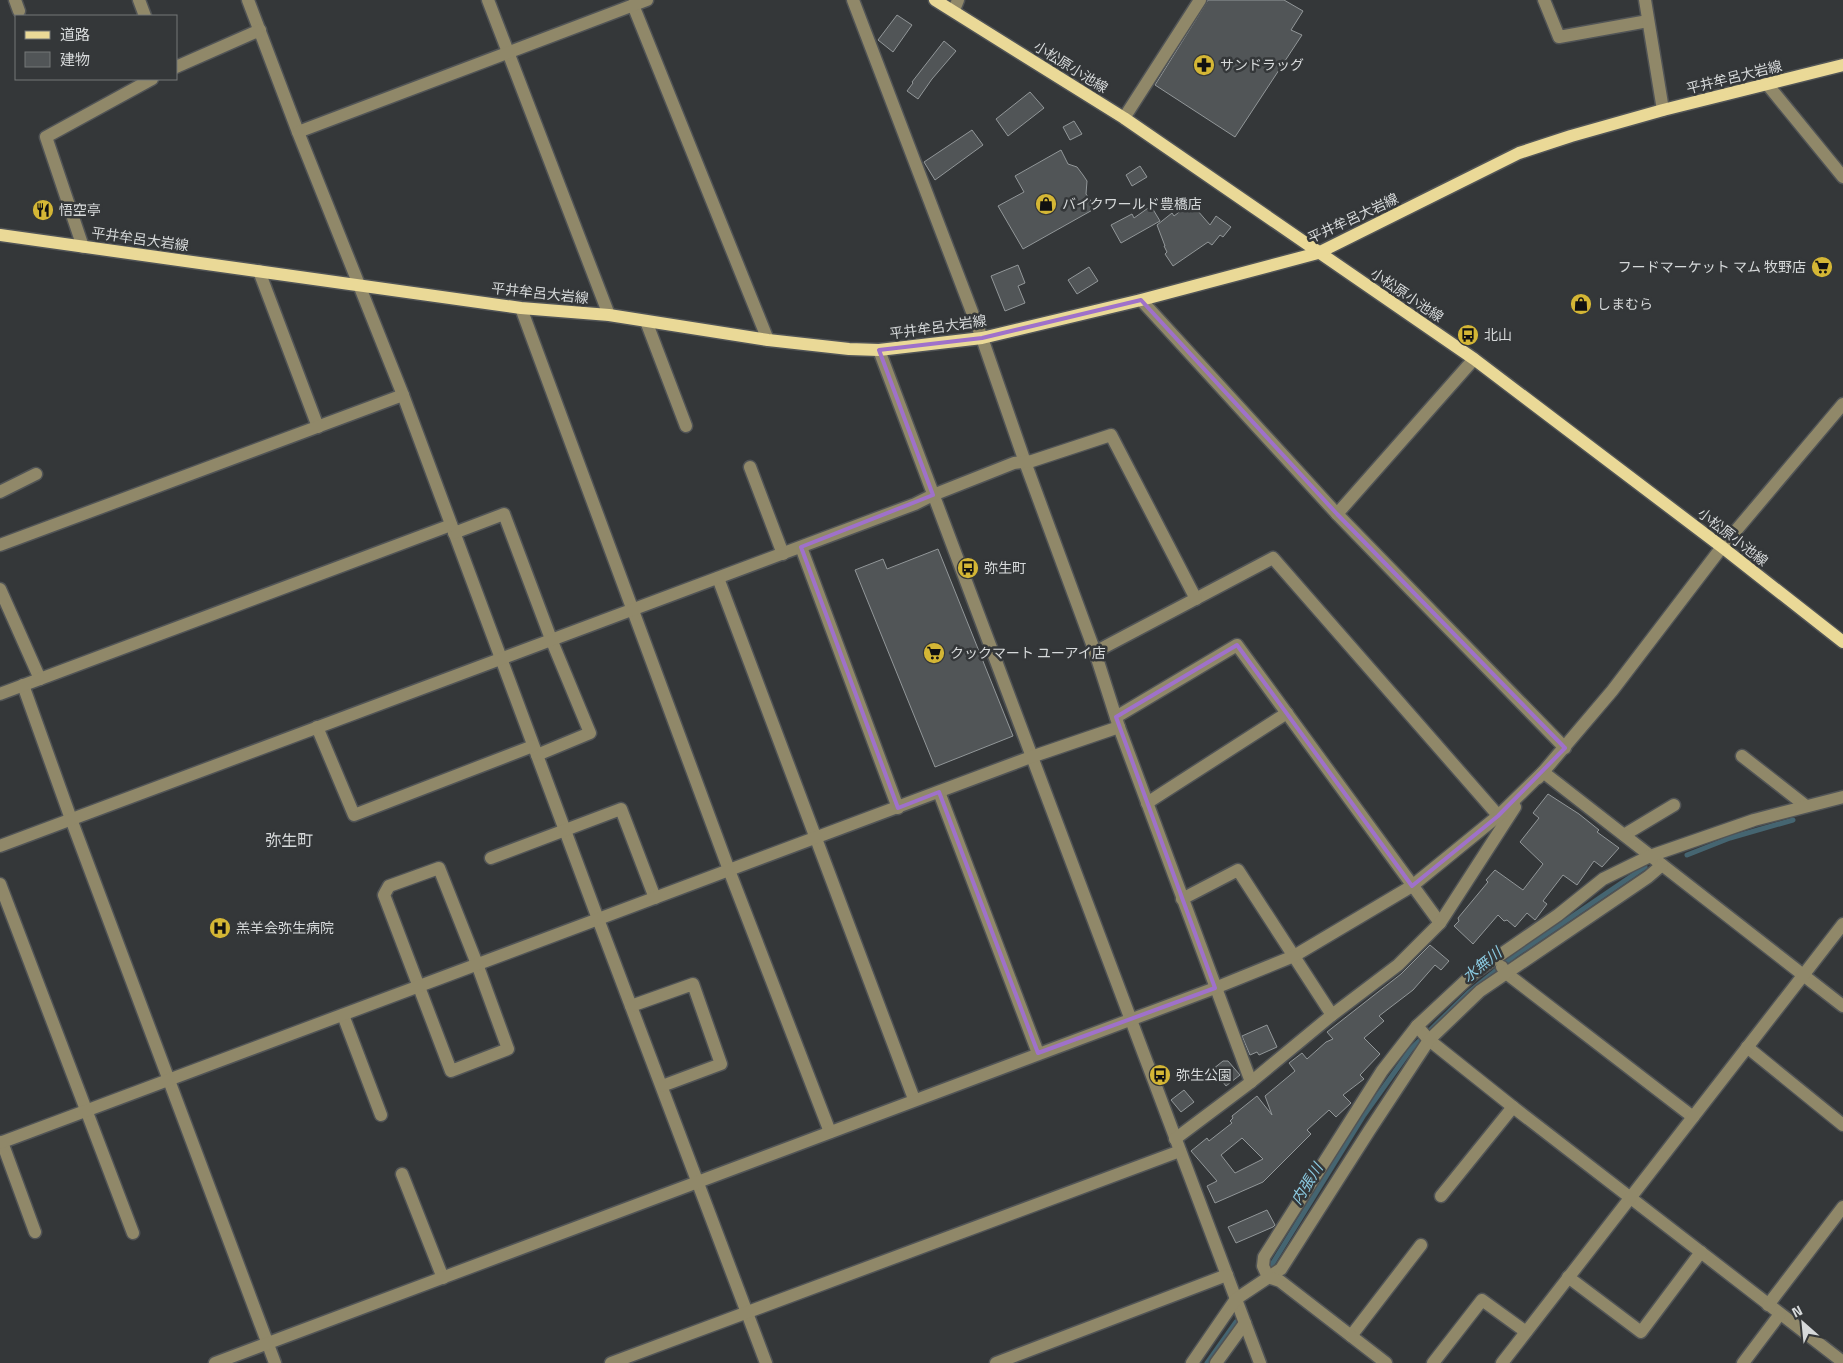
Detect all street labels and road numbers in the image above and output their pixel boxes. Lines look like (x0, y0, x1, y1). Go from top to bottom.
street label: 小松原小池線 (1030, 35, 1112, 98)
street label: 平井牟呂大岩線 (1684, 54, 1784, 99)
street label: 平井牟呂大岩線 (1304, 187, 1402, 248)
street label: 平井牟呂大岩線 (90, 221, 190, 256)
street label: 小松原小池線 (1367, 262, 1448, 327)
street label: 平井牟呂大岩線 (490, 277, 590, 308)
street label: 平井牟呂大岩線 (888, 309, 988, 344)
street label: 小松原小池線 (1694, 502, 1773, 571)

